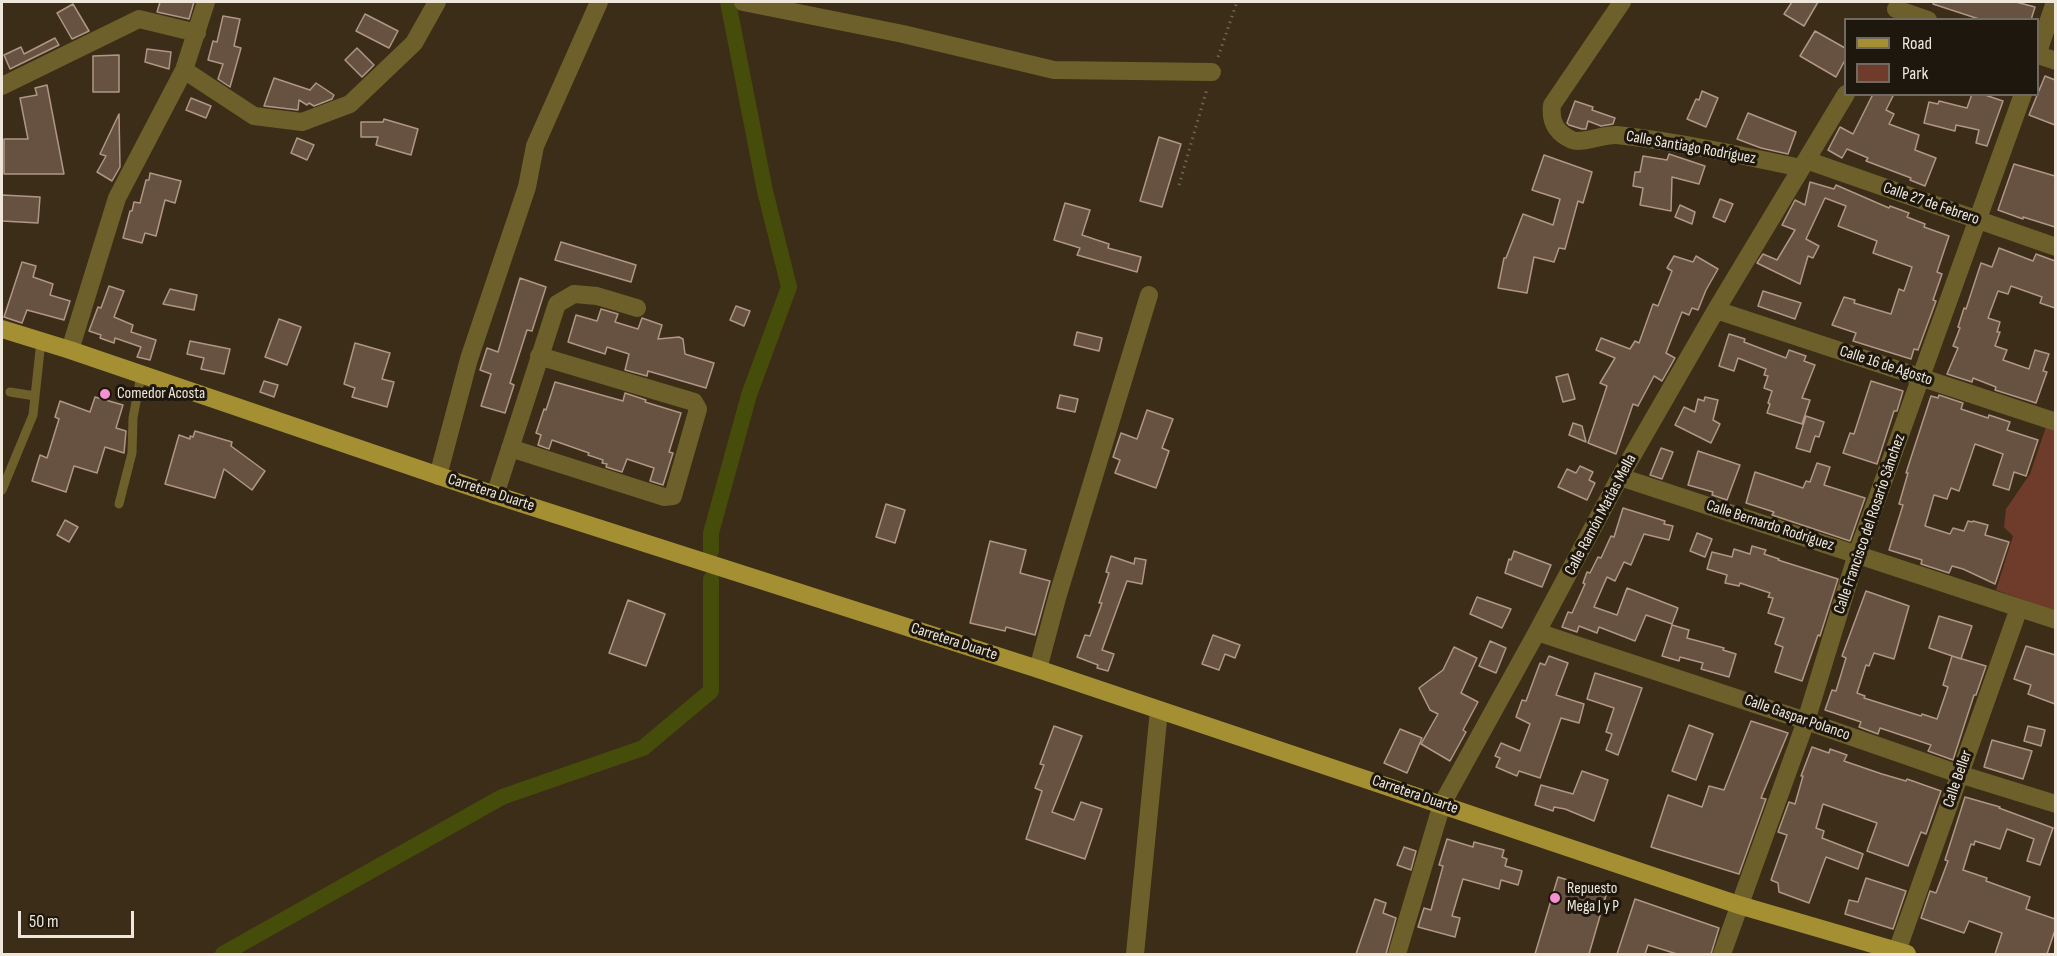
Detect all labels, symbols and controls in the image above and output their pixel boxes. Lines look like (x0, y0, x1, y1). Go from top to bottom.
legend (1844, 18, 2039, 96)
text: Road (1902, 33, 1932, 54)
text: Park (1902, 63, 1928, 84)
street label: Calle Santiago Rodríguez (1625, 127, 1757, 169)
street label: Calle 27 de Febrero (1880, 179, 1982, 229)
street label: Calle 16 de Agosto (1837, 342, 1935, 390)
place label: Comedor Acosta (117, 384, 205, 404)
marker: Comedor Acosta (98, 387, 112, 401)
street label: Calle Francisco del Rosario Sánchez (1830, 432, 1910, 616)
street label: Calle Ramón Matías Mella (1561, 451, 1641, 579)
street label: Carretera Duarte (445, 470, 537, 516)
street label: Calle Bernardo Rodríguez (1704, 496, 1836, 556)
street label: Carretera Duarte (908, 619, 1000, 665)
street label: Calle Gaspar Polanco (1742, 691, 1852, 745)
street label: Calle Beller (1939, 748, 1977, 810)
street label: Carretera Duarte (1369, 771, 1461, 819)
place label: Repuesto Mega J y P (1567, 879, 1619, 917)
marker: Repuesto Mega J y P (1548, 891, 1562, 905)
scale bar (21, 899, 136, 937)
text: 50 m (29, 911, 59, 932)

